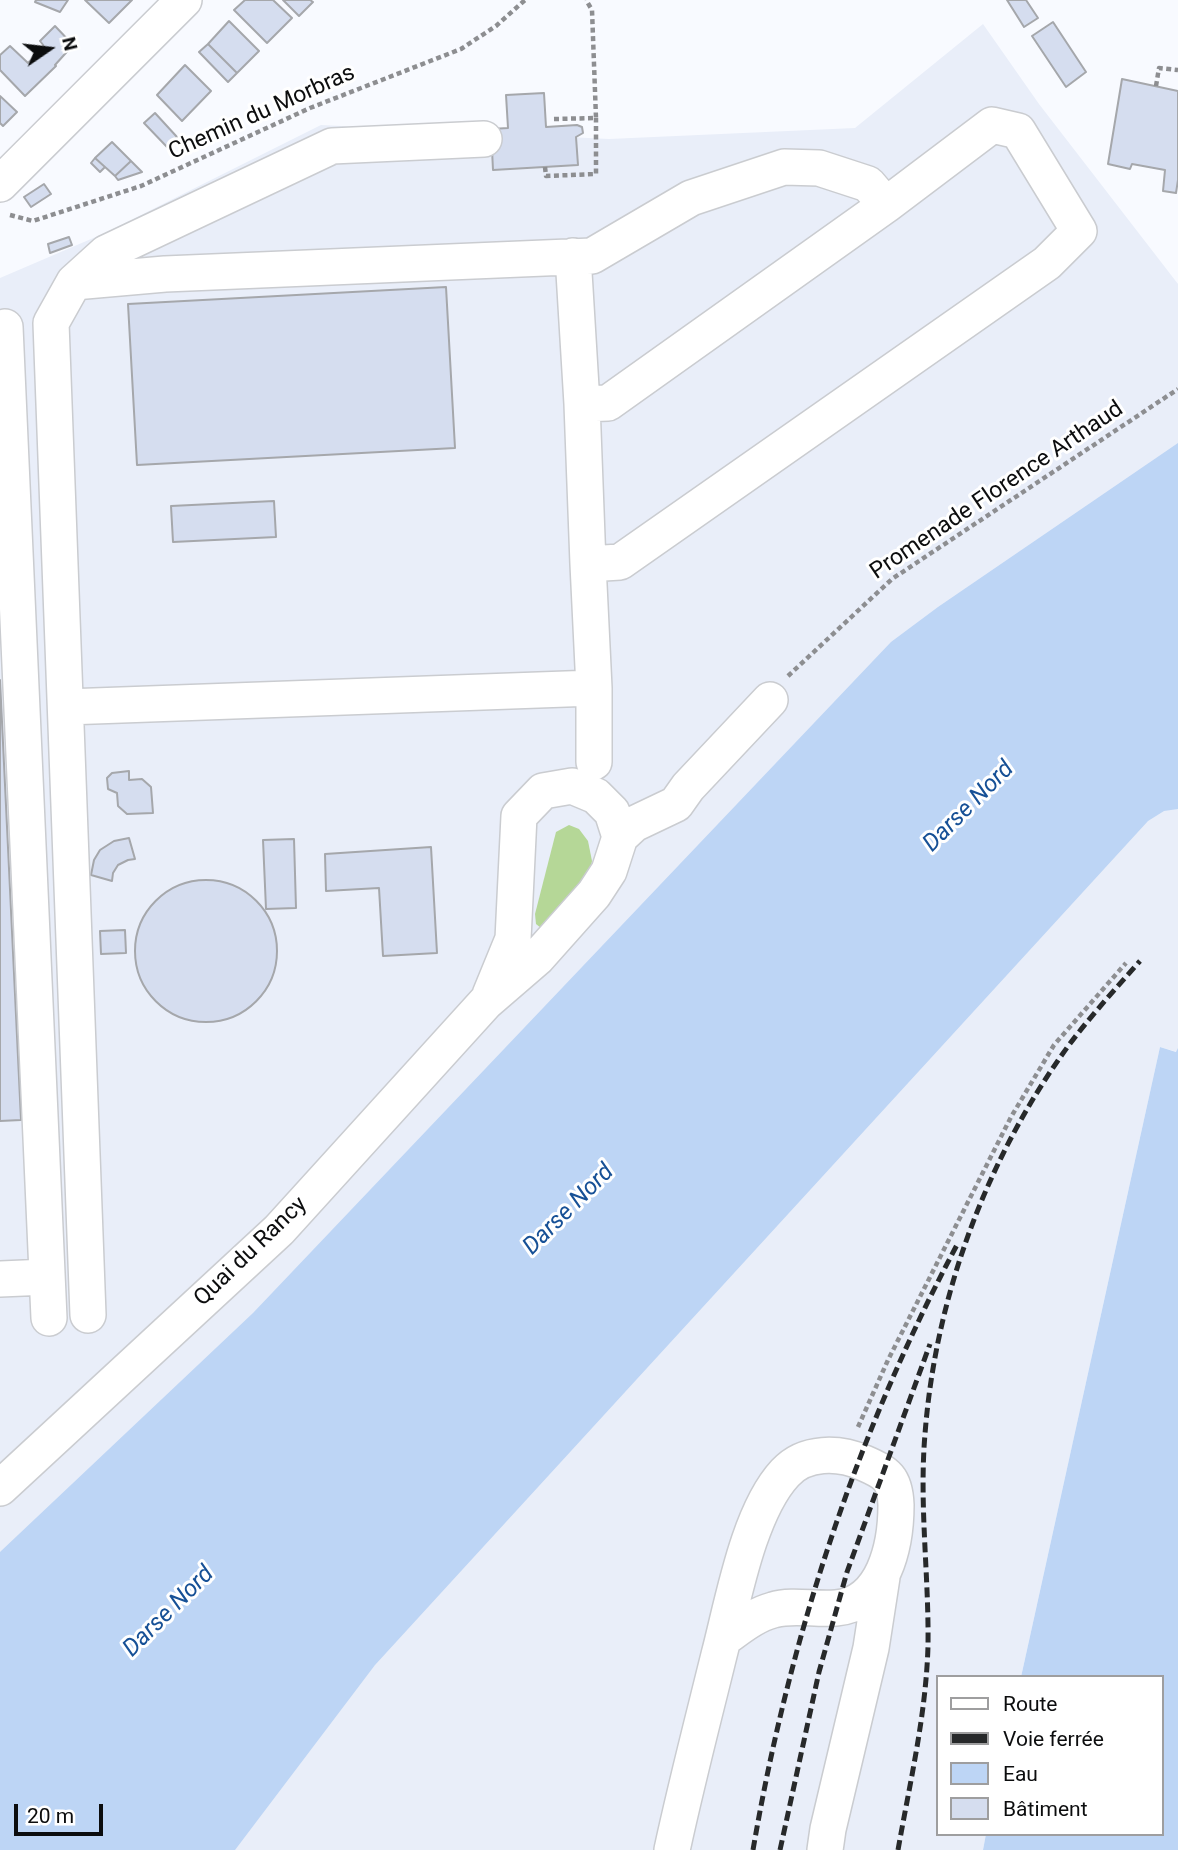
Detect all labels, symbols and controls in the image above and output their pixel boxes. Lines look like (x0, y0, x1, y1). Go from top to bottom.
north arrow (14, 14, 84, 84)
text: N (57, 35, 83, 53)
street label: Chemin du Morbras (165, 60, 359, 166)
street label: Promenade Florence Arthaud (865, 396, 1129, 586)
water label: Darse Nord (918, 756, 1020, 858)
water label: Darse Nord (518, 1159, 620, 1261)
street label: Quai du Rancy (189, 1191, 313, 1313)
water label: Darse Nord (118, 1561, 220, 1663)
legend (936, 1675, 1164, 1836)
text: Route (1003, 1692, 1058, 1716)
text: Voie ferrée (1003, 1727, 1104, 1751)
text: Eau (1003, 1762, 1038, 1786)
scale bar (18, 1790, 107, 1834)
text: Bâtiment (1003, 1797, 1088, 1821)
text: 20 m (27, 1804, 74, 1828)

